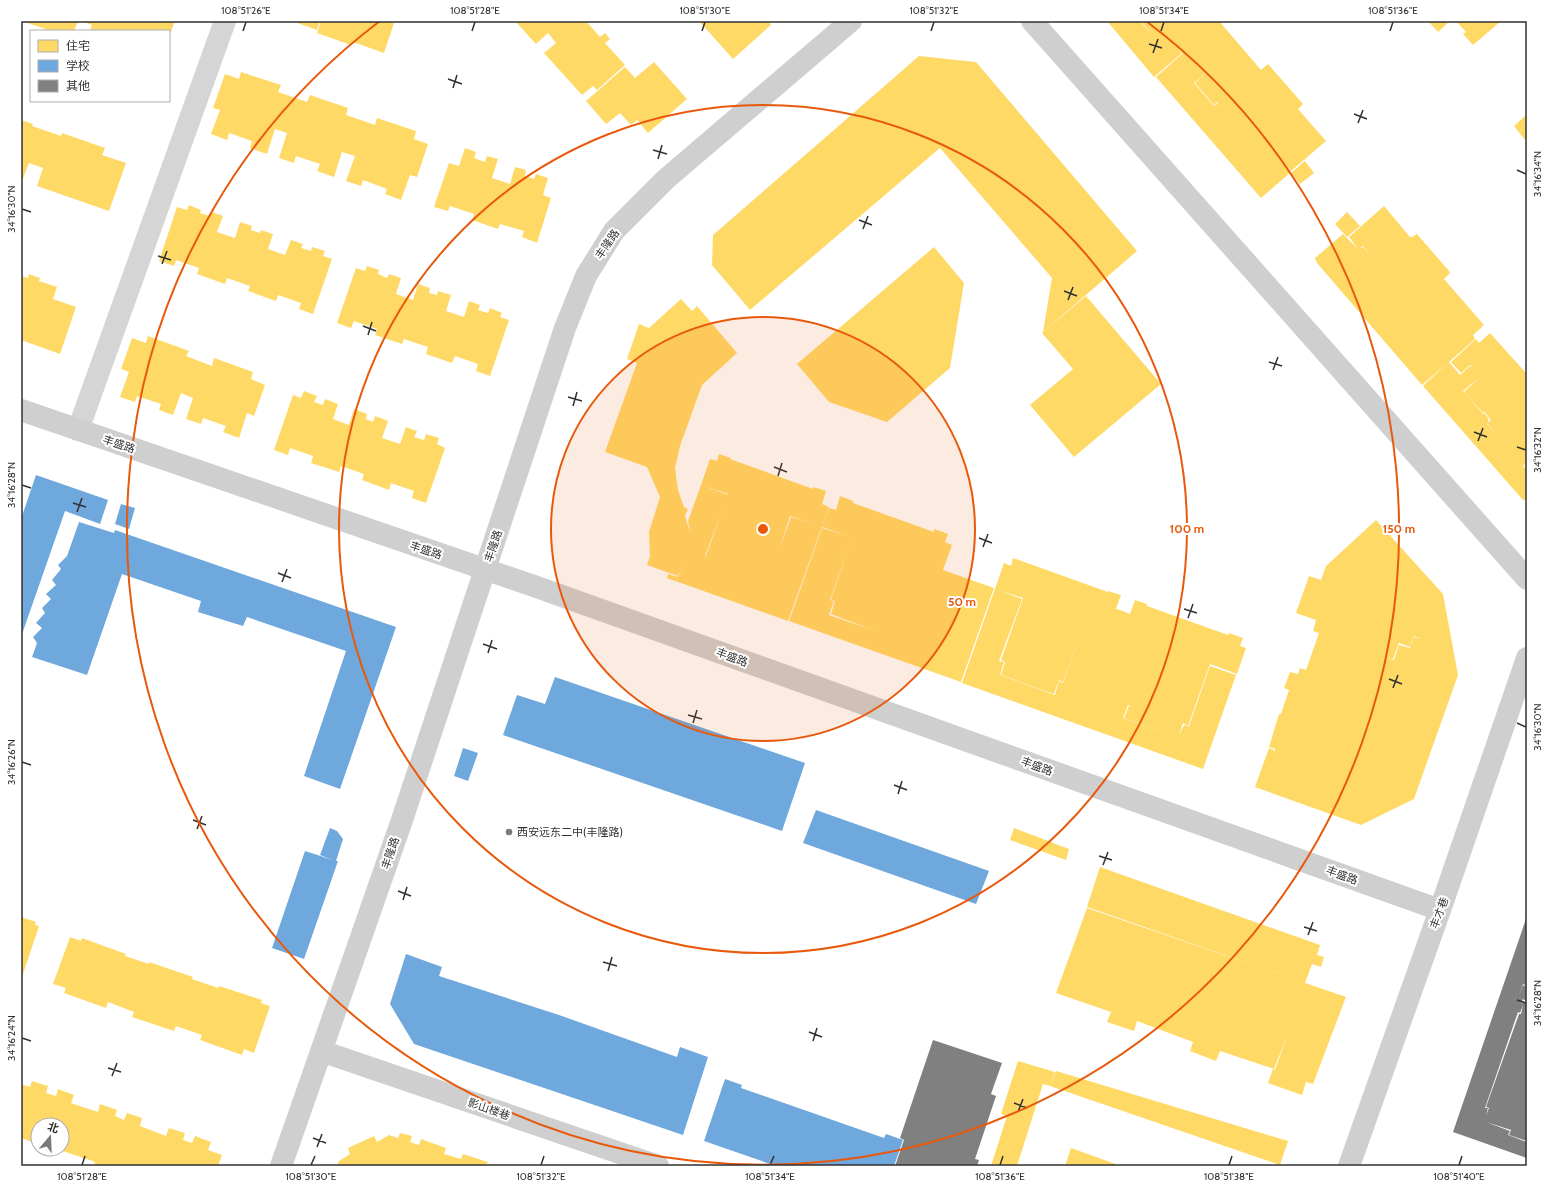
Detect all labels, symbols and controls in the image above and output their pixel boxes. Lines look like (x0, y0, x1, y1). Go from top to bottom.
text: 108°51'26"E (221, 4, 271, 17)
text: 108°51'28"E (450, 4, 500, 17)
text: 108°51'30"E (680, 4, 731, 17)
text: 108°51'32"E (909, 4, 959, 17)
text: 108°51'34"E (1139, 4, 1189, 17)
text: 108°51'36"E (1368, 4, 1418, 17)
legend (30, 30, 170, 102)
text: 住宅 (66, 38, 90, 53)
text: 学校 (66, 58, 90, 73)
text: 其他 (66, 78, 90, 93)
text: 34°16'34"N (1531, 151, 1544, 197)
text: 34°16'30"N (5, 185, 18, 233)
street label: 丰隆路 (592, 226, 622, 262)
text: 34°16'32"N (1531, 427, 1544, 473)
street label: 丰盛路 (101, 432, 137, 456)
text: 34°16'28"N (5, 462, 18, 508)
text: 100 m (1170, 521, 1204, 536)
text: 150 m (1383, 521, 1415, 536)
centre of rings (756, 522, 770, 536)
street label: 丰隆路 (481, 528, 505, 564)
street label: 丰盛路 (408, 538, 444, 562)
text: 50 m (948, 594, 976, 609)
street label: 丰盛路 (714, 645, 750, 669)
text: 34°16'30"N (1531, 703, 1544, 751)
text: 34°16'26"N (5, 739, 18, 785)
street label: 丰盛路 (1019, 754, 1055, 778)
place label: 西安远东二中(丰隆路) (517, 825, 623, 839)
marker: 西安远东二中(丰隆路) (504, 827, 514, 837)
street label: 丰隆路 (378, 835, 402, 871)
street label: 丰盛路 (1324, 863, 1360, 887)
street label: 丰才巷 (1427, 895, 1451, 931)
text: 34°16'28"N (1531, 980, 1544, 1026)
text: 34°16'24"N (5, 1015, 18, 1061)
street label: 影山楼巷 (466, 1095, 512, 1123)
north arrow (30, 1117, 70, 1157)
text: 北 (46, 1119, 61, 1136)
text: 108°51'28"E (57, 1170, 107, 1183)
text: 108°51'30"E (286, 1170, 337, 1183)
text: 108°51'32"E (516, 1170, 566, 1183)
text: 108°51'34"E (745, 1170, 795, 1183)
text: 108°51'36"E (975, 1170, 1025, 1183)
text: 108°51'38"E (1204, 1170, 1254, 1183)
text: 108°51'40"E (1434, 1170, 1485, 1183)

